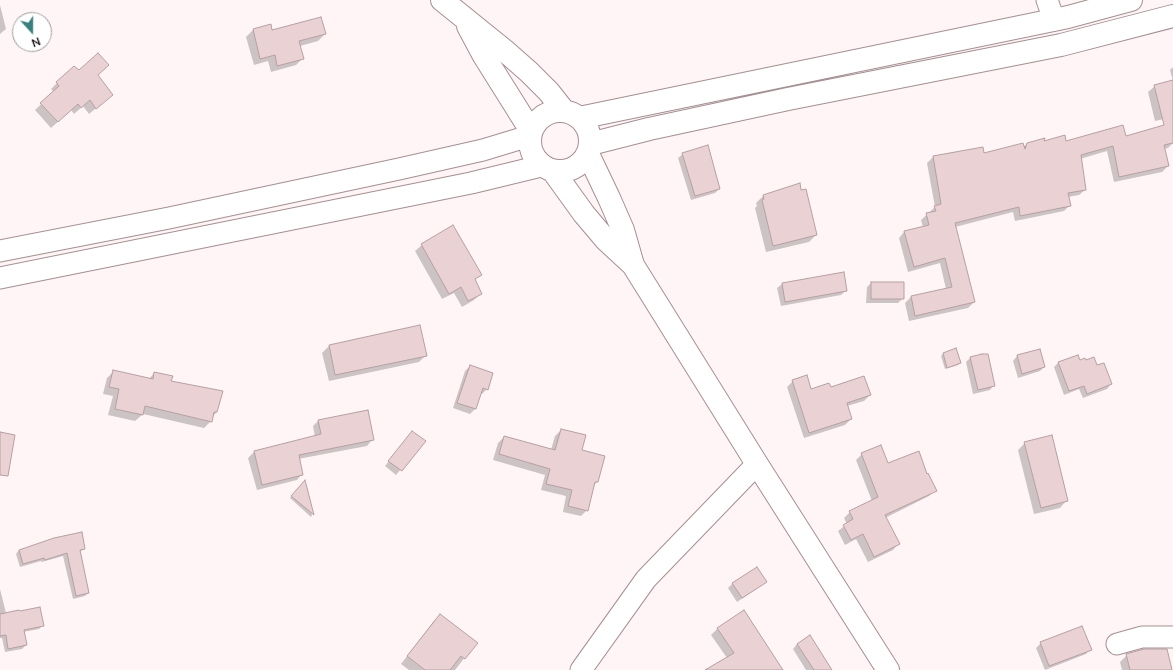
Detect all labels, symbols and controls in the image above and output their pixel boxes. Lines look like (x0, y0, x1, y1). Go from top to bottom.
north arrow (12, 12, 52, 52)
text: N (30, 34, 42, 50)

